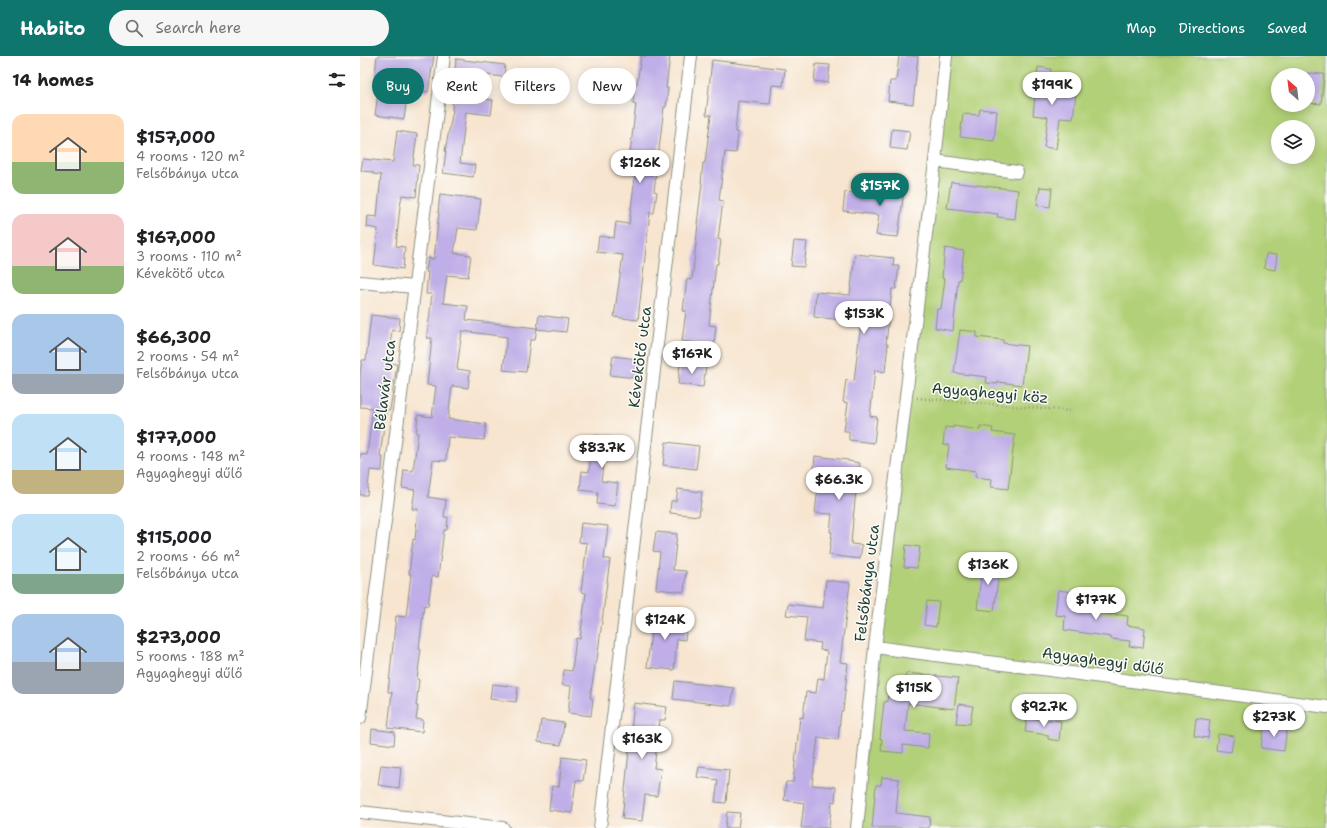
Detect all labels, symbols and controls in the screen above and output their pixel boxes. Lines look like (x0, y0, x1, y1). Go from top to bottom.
search box (109, 10, 389, 46)
text: Habito (20, 16, 85, 41)
icon: search (123, 17, 145, 39)
text: Search here (155, 18, 241, 38)
text: Map (1127, 19, 1157, 37)
text: Directions (1179, 19, 1245, 37)
text: Saved (1267, 19, 1307, 37)
chip: Buy (372, 68, 424, 104)
chip: Rent (432, 68, 492, 104)
chip: Filters (500, 68, 570, 104)
chip: New (578, 68, 636, 104)
north arrow (1271, 68, 1315, 112)
map controls (1271, 68, 1315, 164)
text: 14 homes (12, 69, 94, 91)
icon: filters (326, 69, 348, 91)
pin: $199K (1024, 72, 1080, 106)
text: $199K (1031, 76, 1073, 93)
button: layers (1271, 120, 1315, 164)
text: $157,000 (136, 126, 215, 148)
icon: home (44, 130, 92, 178)
text: 4 rooms · 120 m² (136, 148, 245, 165)
pin: $126K (612, 150, 668, 184)
text: $126K (620, 154, 660, 171)
text: Felsőbánya utca (136, 165, 238, 182)
pin: $157K (852, 173, 908, 207)
text: $157K (860, 177, 900, 194)
text: $167,000 (136, 226, 216, 248)
icon: home (44, 230, 92, 278)
text: 3 rooms · 110 m² (136, 248, 242, 265)
text: Kévekötő utca (136, 265, 225, 282)
pin: $153K (836, 301, 892, 335)
street label: Kévekötő utca (624, 304, 656, 409)
text: $153K (844, 305, 884, 322)
text: $66,300 (136, 326, 211, 348)
icon: home (44, 330, 92, 378)
street label: Bélavár utca (370, 338, 401, 431)
pin: $167K (664, 341, 720, 375)
text: $167K (672, 345, 712, 362)
text: 2 rooms · 54 m² (136, 348, 239, 365)
text: Felsőbánya utca (136, 365, 238, 382)
street label: Agyaghegyi köz (931, 378, 1049, 408)
text: $177,000 (136, 426, 216, 448)
icon: home (44, 430, 92, 478)
pin: $83.7K (569, 435, 635, 469)
text: $83.7K (579, 439, 625, 456)
text: 4 rooms · 148 m² (136, 448, 245, 465)
text: Agyaghegyi dűlő (136, 465, 242, 482)
pin: $66.3K (806, 467, 872, 501)
text: $66.3K (815, 471, 863, 488)
street label: Felsőbánya utca (850, 522, 884, 643)
text: $115,000 (136, 526, 212, 548)
icon: home (44, 530, 92, 578)
text: 2 rooms · 66 m² (136, 548, 240, 565)
pin: $136K (960, 552, 1016, 586)
text: $136K (967, 556, 1009, 573)
text: Felsőbánya utca (136, 565, 238, 582)
pin: $177K (1068, 587, 1124, 621)
text: $177K (1076, 591, 1116, 608)
pin: $124K (637, 607, 693, 641)
text: $124K (645, 611, 685, 628)
text: $273,000 (136, 626, 221, 648)
icon: home (44, 630, 92, 678)
street label: Agyaghegyi dűlő (1041, 643, 1165, 679)
text: 5 rooms · 188 m² (136, 648, 244, 665)
text: Agyaghegyi dűlő (136, 665, 242, 682)
pin: $115K (886, 675, 942, 709)
text: $115K (896, 679, 932, 696)
pin: $92.7K (1011, 694, 1077, 728)
text: $92.7K (1021, 698, 1067, 715)
pin: $273K (1246, 704, 1302, 738)
text: $273K (1252, 708, 1296, 725)
pin: $163K (614, 726, 670, 760)
text: $163K (622, 730, 662, 747)

